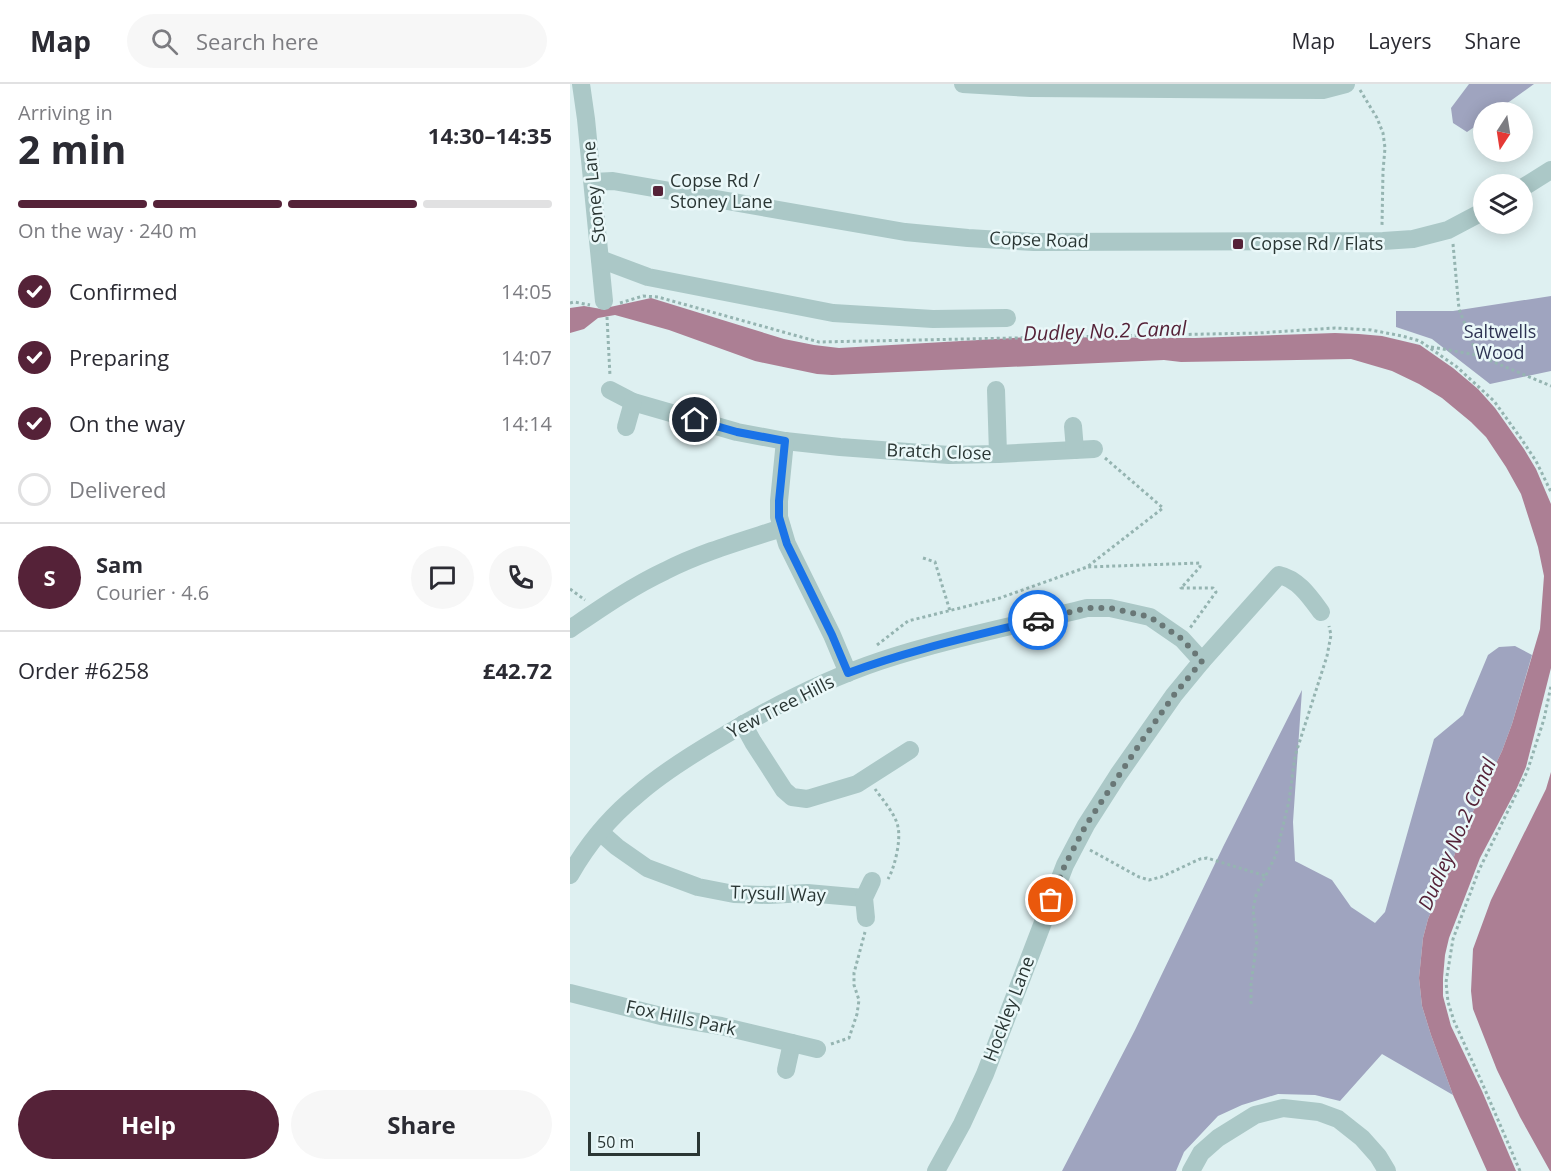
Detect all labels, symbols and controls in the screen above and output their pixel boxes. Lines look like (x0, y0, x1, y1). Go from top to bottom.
search box (127, 14, 547, 68)
text: Map (30, 22, 91, 60)
icon: search (148, 25, 181, 58)
text: Search here (196, 26, 319, 56)
text: Map (1292, 27, 1335, 55)
text: Layers (1368, 27, 1432, 55)
text: Share (1465, 27, 1521, 55)
text: Arriving in (18, 99, 113, 126)
north arrow (1473, 102, 1533, 162)
map controls (1473, 102, 1533, 234)
text: 14:30–14:35 (428, 120, 552, 150)
text: 2 min (18, 122, 126, 175)
street label: Stoney Lane (576, 140, 610, 244)
place label: Copse Rd / Stoney Lane (670, 168, 773, 213)
button: layers (1473, 174, 1533, 234)
marker: Copse Rd / Stoney Lane (651, 184, 665, 198)
text: On the way · 240 m (18, 217, 197, 244)
street label: Copse Road (989, 225, 1089, 253)
place label: Copse Rd / Flats (1250, 231, 1383, 255)
marker: Copse Rd / Flats (1231, 237, 1245, 251)
icon: check (18, 275, 51, 308)
text: Confirmed (69, 276, 178, 306)
text: 14:05 (501, 278, 552, 305)
water label: Dudley No.2 Canal (1023, 314, 1188, 347)
park label: Saltwells Wood (1464, 319, 1536, 364)
icon: check (18, 341, 51, 374)
text: Preparing (69, 342, 169, 372)
text: 14:07 (501, 344, 552, 371)
pin (669, 394, 720, 445)
icon: home (678, 403, 711, 436)
icon: check (18, 407, 51, 440)
text: On the way (69, 408, 185, 438)
text: 14:14 (501, 410, 552, 437)
street label: Bratch Close (886, 437, 992, 465)
text: Delivered (69, 474, 167, 504)
button: chat (411, 546, 474, 609)
button: phone (489, 546, 552, 609)
text: Sam (96, 549, 143, 579)
text: S (43, 562, 56, 592)
text: Courier · 4.6 (96, 579, 209, 606)
courier (1008, 590, 1068, 650)
icon: car (1022, 604, 1055, 637)
text: Order #6258 (18, 655, 149, 685)
text: £42.72 (483, 655, 552, 685)
street label: Yew Tree Hills (723, 669, 838, 743)
water label: Dudley No.2 Canal (1411, 753, 1502, 914)
pin (1025, 874, 1076, 925)
street label: Trysull Way (730, 879, 827, 907)
icon: bag (1034, 883, 1067, 916)
street label: Hockley Lane (977, 952, 1039, 1065)
street label: Fox Hills Park (624, 994, 739, 1041)
button: Help (18, 1090, 279, 1159)
button: Share (291, 1090, 552, 1159)
scale bar (588, 1129, 700, 1156)
text: 50 m (597, 1131, 634, 1153)

